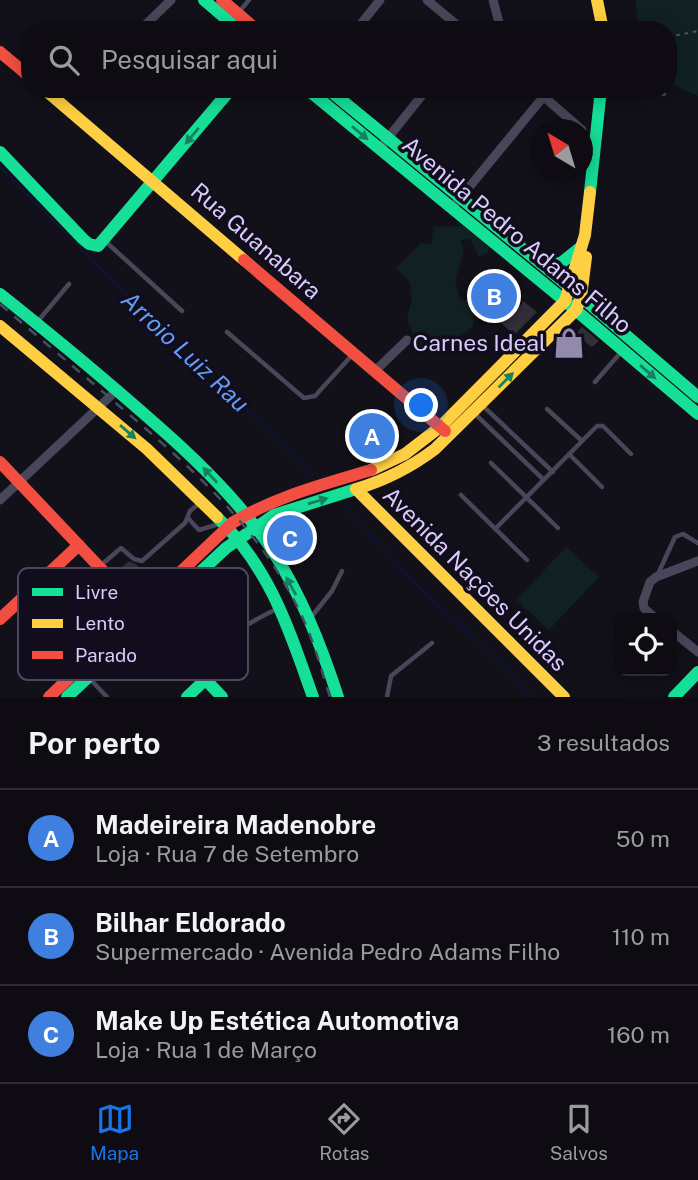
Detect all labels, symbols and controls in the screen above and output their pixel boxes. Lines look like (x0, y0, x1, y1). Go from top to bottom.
search box (21, 21, 677, 98)
icon: search (45, 41, 83, 79)
text: Pesquisar aqui (101, 44, 278, 75)
north arrow (530, 119, 593, 182)
one-way arrow (351, 125, 369, 141)
one-way arrow (185, 126, 200, 144)
street label: Avenida Pedro Adams Filho (397, 131, 637, 338)
street label: Rua Guanabara (186, 177, 327, 304)
pin: B (471, 270, 517, 322)
water label: Arroio Luiz Rau (116, 285, 255, 417)
shop icon: Carnes Ideal (552, 326, 586, 360)
place label: Carnes Ideal (413, 329, 546, 356)
one-way arrow (640, 364, 657, 379)
one-way arrow (497, 372, 514, 389)
your location (404, 388, 438, 422)
pin: A (349, 410, 395, 462)
one-way arrow (119, 424, 137, 440)
one-way arrow (202, 466, 218, 484)
street label: Avenida Nações Unidas (378, 481, 573, 676)
one-way arrow (308, 495, 329, 505)
pin: C (267, 512, 313, 564)
legend (18, 568, 248, 680)
one-way arrow (286, 576, 297, 596)
text: Livre (75, 581, 118, 603)
text: Lento (75, 612, 125, 634)
map controls (614, 613, 677, 676)
button: locate (614, 613, 677, 676)
text: Parado (75, 644, 137, 666)
text: Por perto (28, 725, 160, 761)
text: 3 resultados (537, 729, 670, 756)
text: Madeireira Madenobre (95, 809, 376, 840)
text: A (43, 825, 59, 852)
text: 50 m (616, 825, 670, 852)
text: Loja · Rua 7 de Setembro (95, 840, 359, 867)
text: Bilhar Eldorado (95, 907, 286, 938)
text: B (43, 923, 59, 950)
text: 110 m (612, 923, 670, 950)
text: Supermercado · Avenida Pedro Adams Filho (95, 938, 560, 965)
text: Make Up Estética Automotiva (95, 1005, 459, 1036)
text: C (43, 1021, 59, 1048)
text: 160 m (607, 1021, 670, 1048)
text: Loja · Rua 1 de Março (95, 1036, 317, 1063)
tab: Mapa (90, 1100, 139, 1164)
tab: Rotas (319, 1100, 369, 1164)
tab: Salvos (550, 1100, 608, 1164)

